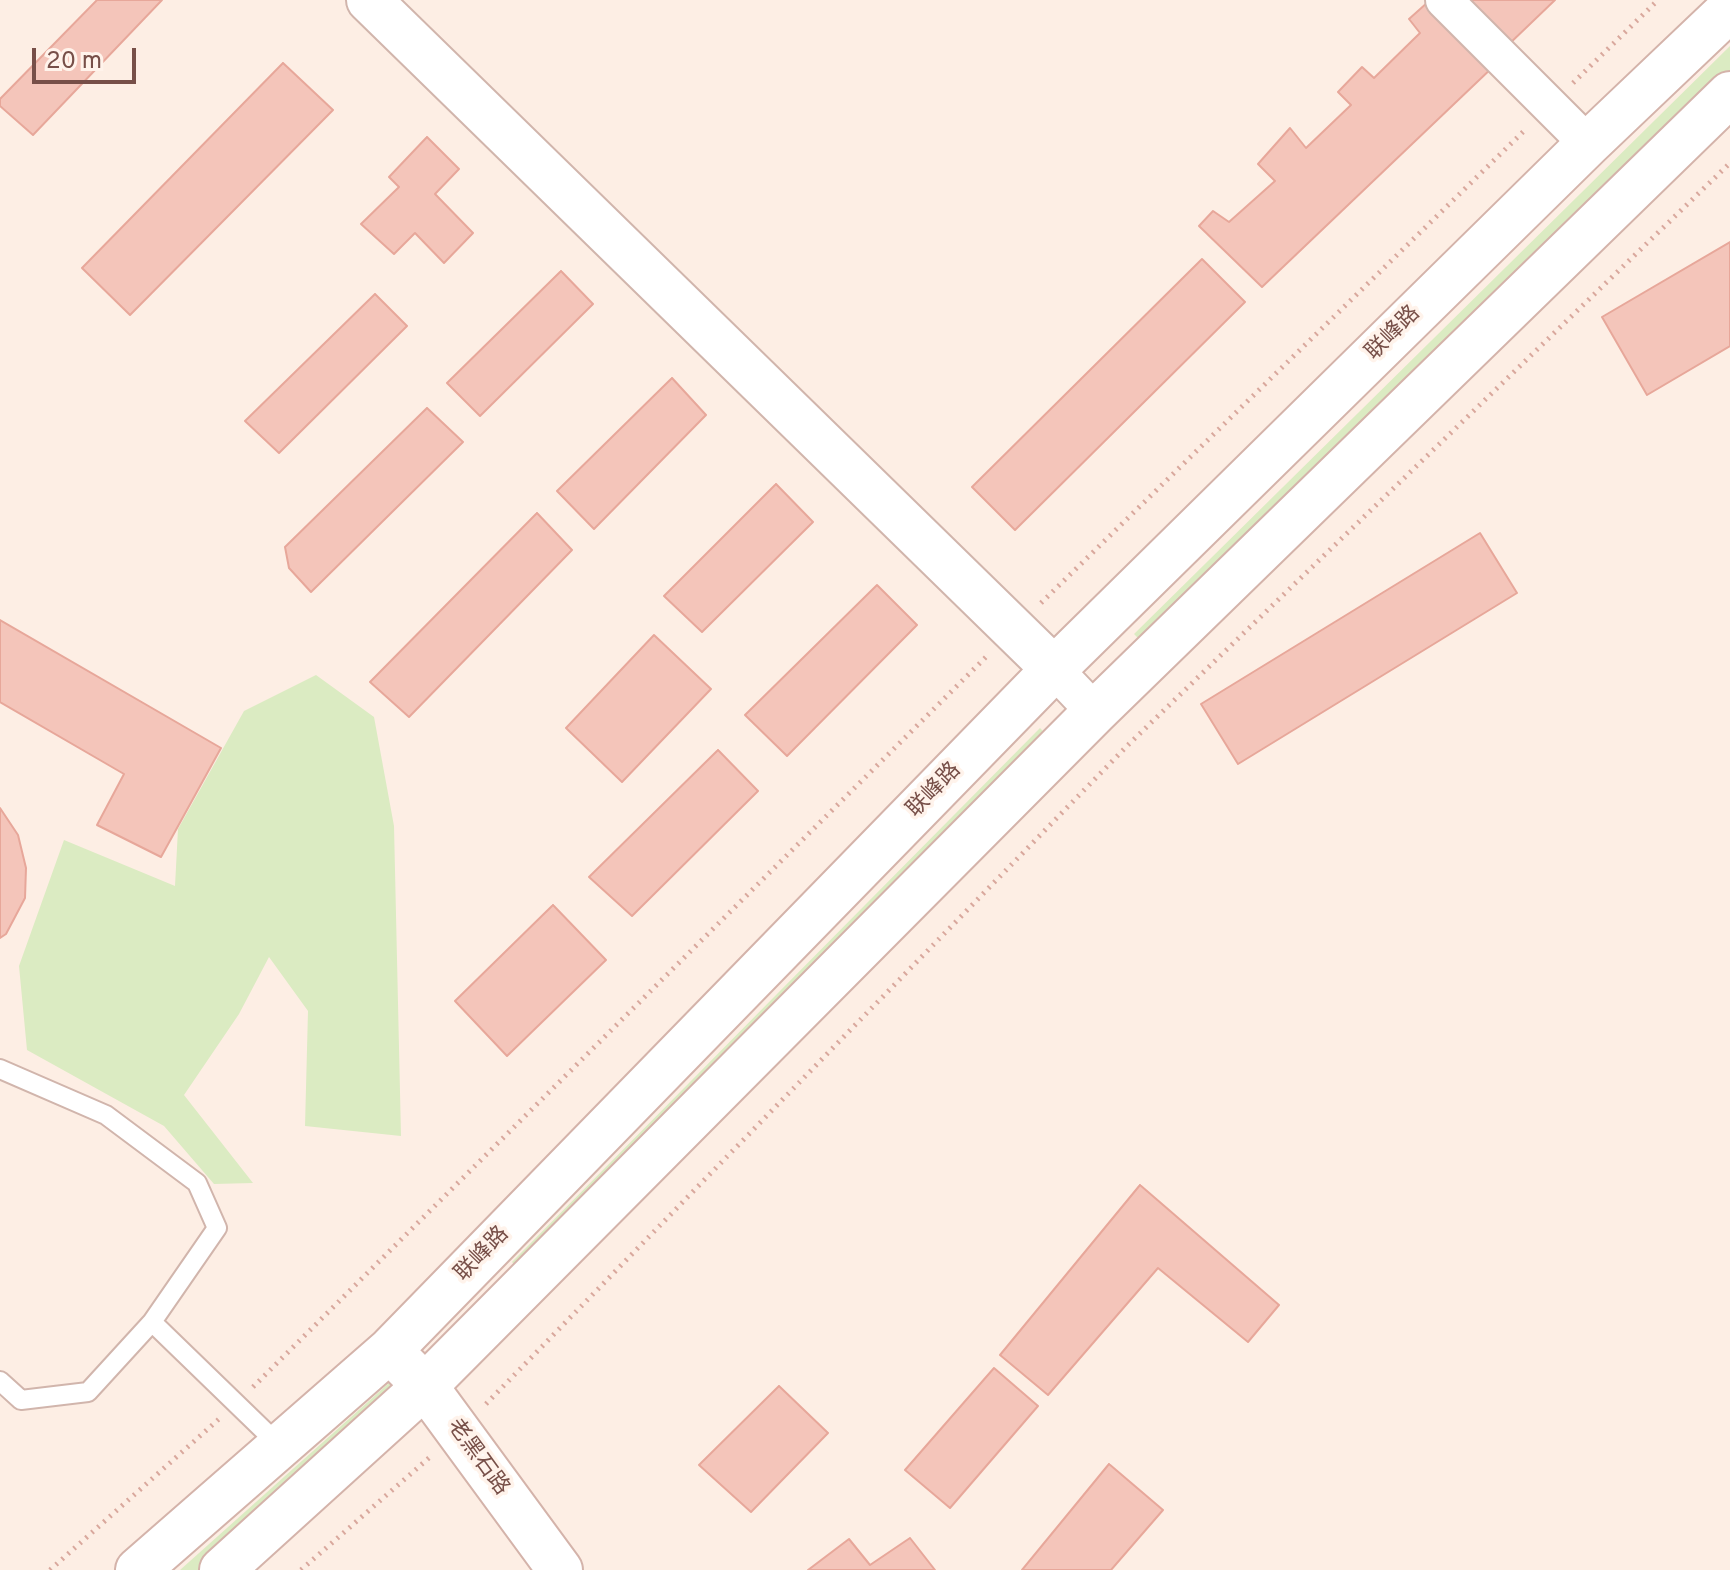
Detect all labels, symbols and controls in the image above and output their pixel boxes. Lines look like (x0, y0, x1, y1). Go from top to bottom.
scale bar (36, 32, 140, 82)
text: 20 m (46, 47, 102, 77)
street label: 联峰路 (1361, 301, 1427, 367)
street label: 联峰路 (903, 758, 967, 824)
street label: 联峰路 (451, 1222, 515, 1288)
street label: 老黑石路 (440, 1415, 514, 1501)

